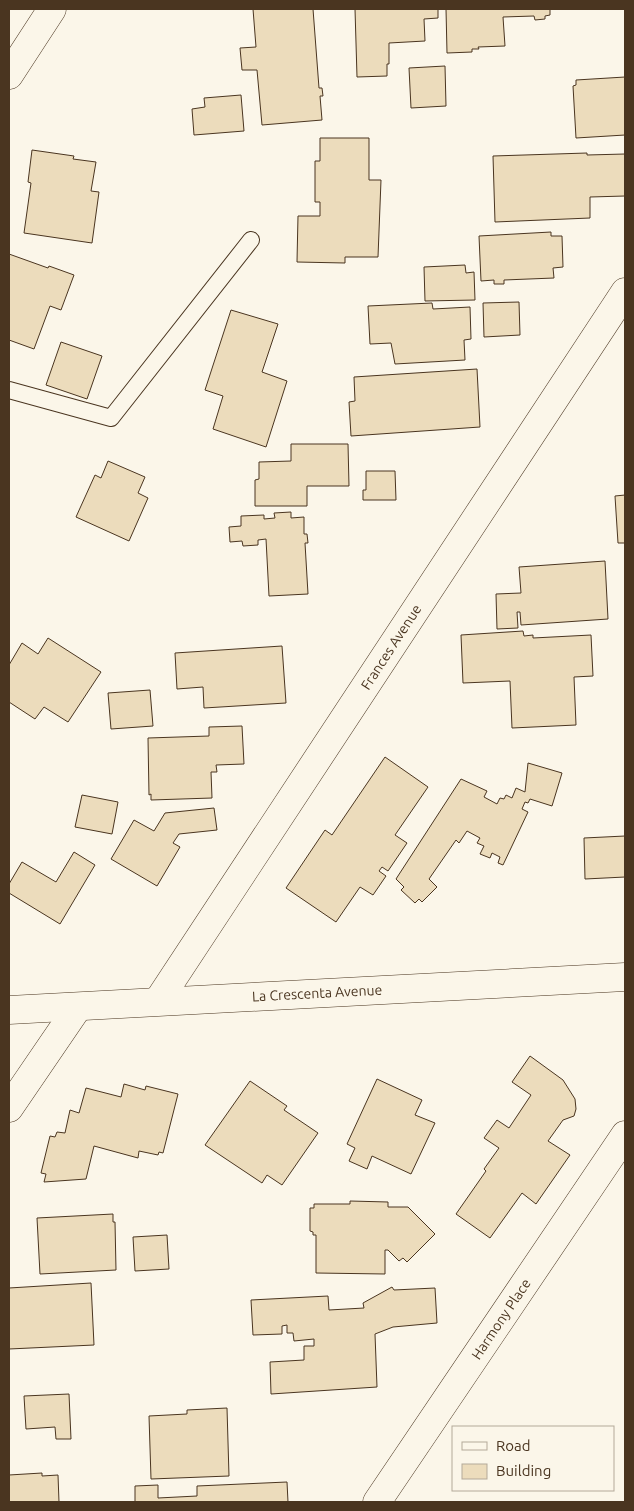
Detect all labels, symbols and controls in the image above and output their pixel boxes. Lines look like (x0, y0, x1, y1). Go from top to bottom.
street label: Frances Avenue (358, 601, 424, 693)
street label: La Crescenta Avenue (251, 982, 383, 1004)
street label: Harmony Place (468, 1276, 534, 1362)
legend (452, 1426, 614, 1491)
text: Road (496, 1437, 531, 1454)
text: Building (496, 1462, 551, 1479)

